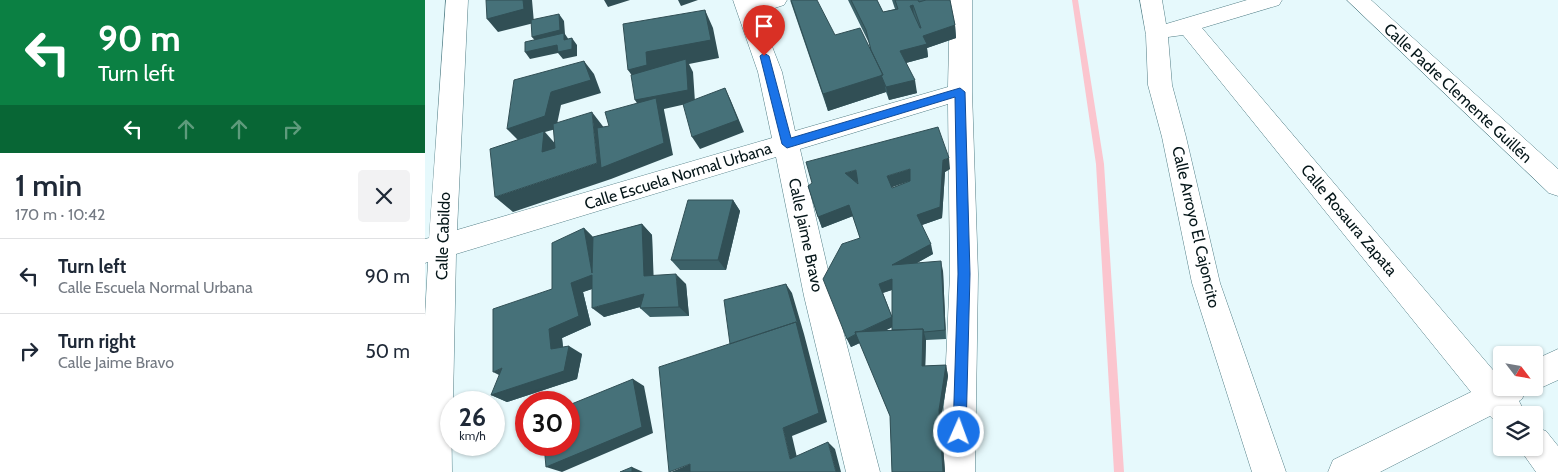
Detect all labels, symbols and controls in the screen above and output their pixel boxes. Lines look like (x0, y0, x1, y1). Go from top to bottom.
pin (743, 5, 785, 56)
icon: arrive (750, 12, 778, 40)
text: 90 m (98, 17, 181, 60)
street label: Calle Padre Clemente Guillén (1380, 19, 1536, 167)
icon: left (15, 20, 80, 85)
text: Turn left (98, 60, 175, 87)
icon: left (119, 115, 147, 143)
icon: ahead (172, 115, 200, 143)
icon: ahead (225, 115, 253, 143)
icon: right (278, 115, 306, 143)
street label: Calle Escuela Normal Urbana (582, 138, 774, 214)
street label: Calle Arroyo El Cajoncito (1168, 144, 1224, 310)
street label: Calle Rosaura Zapata (1297, 160, 1401, 280)
text: 1 min (15, 167, 82, 204)
button: close (358, 170, 410, 222)
street label: Calle Jaime Bravo (785, 176, 827, 294)
street label: Calle Cabildo (432, 192, 454, 280)
text: 170 m · 10:42 (15, 205, 105, 224)
text: Turn left (58, 255, 126, 278)
icon: left (15, 262, 43, 290)
text: 90 m (365, 265, 410, 288)
text: Calle Escuela Normal Urbana (58, 278, 253, 297)
text: Turn right (58, 330, 136, 353)
icon: right (15, 337, 43, 365)
text: 50 m (366, 340, 410, 363)
north arrow (1493, 346, 1543, 396)
map controls (1493, 346, 1543, 456)
text: Calle Jaime Bravo (58, 353, 174, 372)
speed limit sign: 30 (515, 391, 580, 456)
text: 26 (459, 402, 486, 432)
position arrow (932, 405, 984, 457)
button: layers (1493, 406, 1543, 456)
text: km/h (459, 428, 486, 443)

